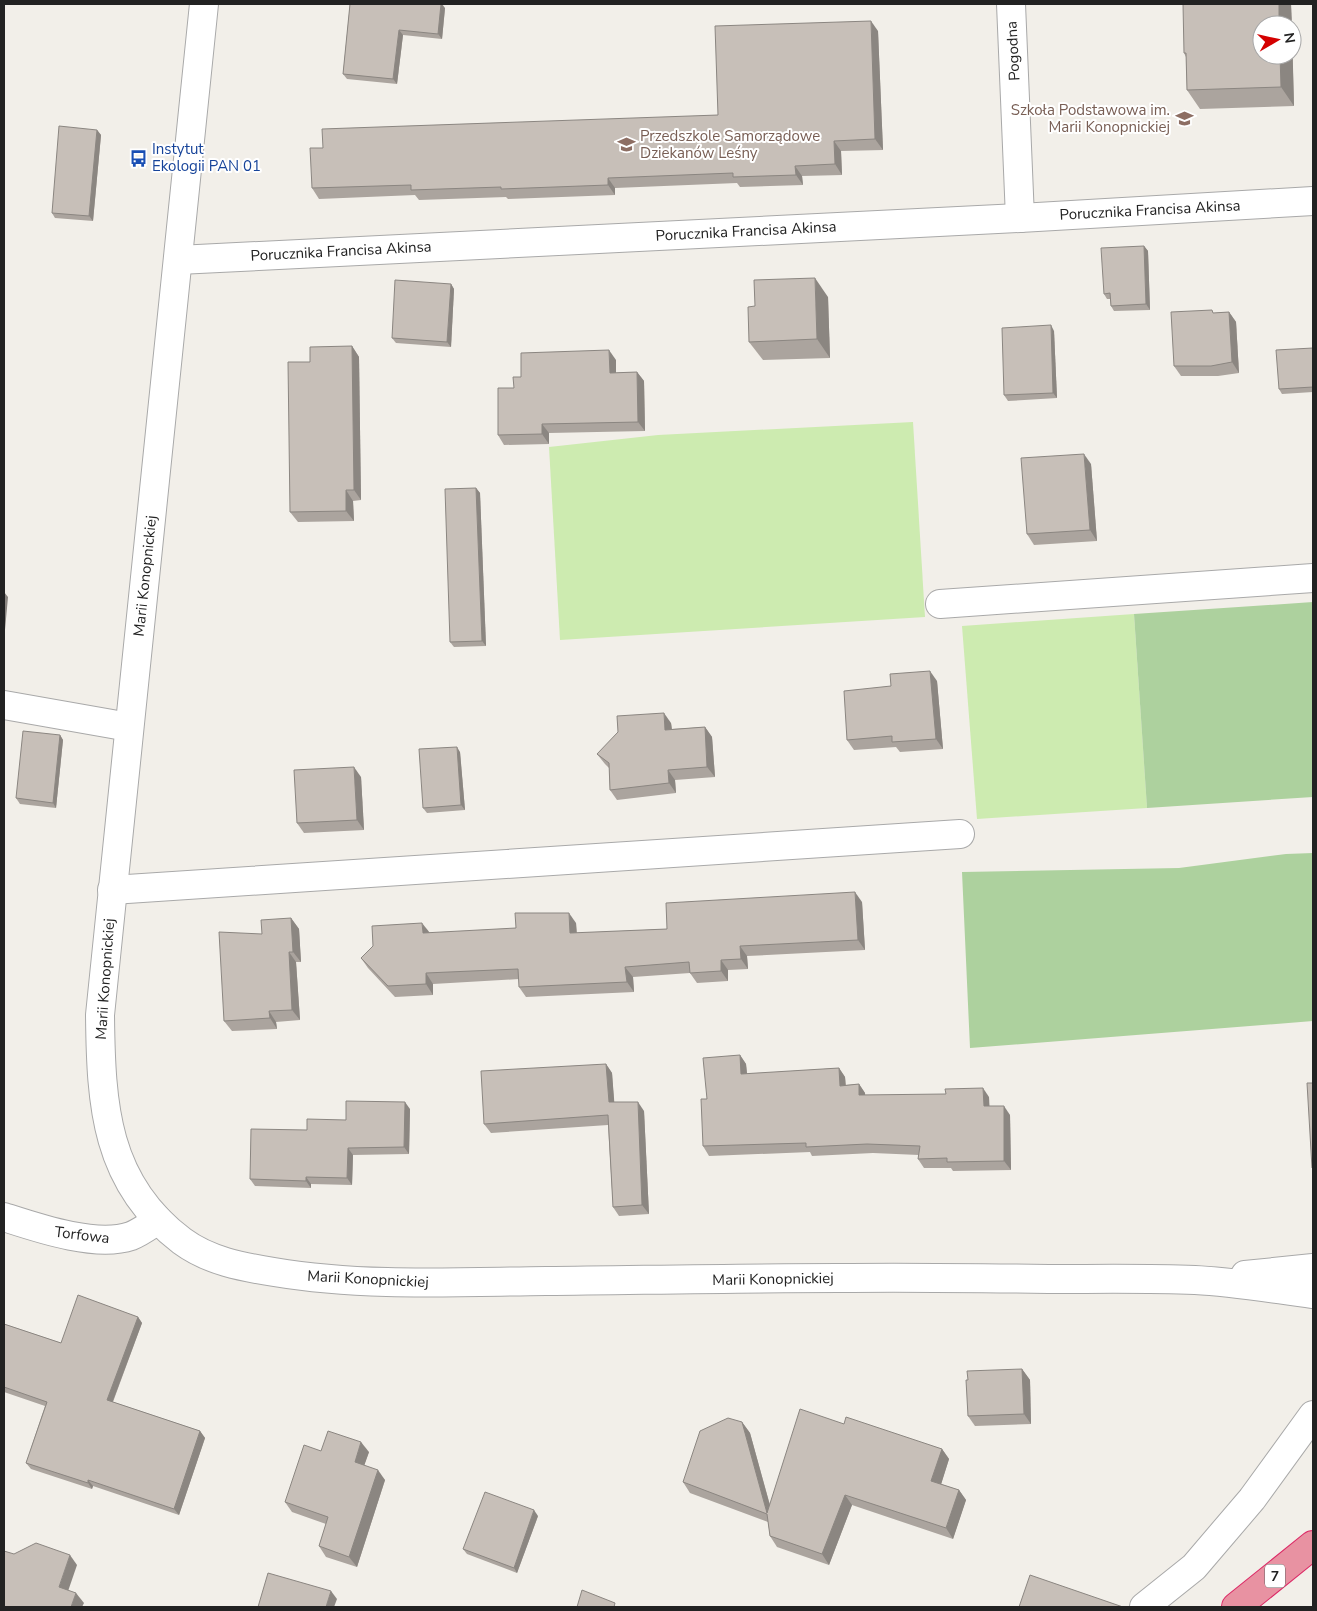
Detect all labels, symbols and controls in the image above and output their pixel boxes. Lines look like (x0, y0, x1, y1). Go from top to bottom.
north arrow (1252, 15, 1302, 65)
street label: Pogodna (1001, 21, 1025, 81)
text: N (1279, 31, 1300, 45)
place label: Szkoła Podstawowa im. Marii Konopnickiej (1011, 100, 1170, 137)
school or university icon: Szkoła Podstawowa im. Marii Konopnickiej (1174, 109, 1194, 129)
place label: Przedszkole Samorządowe Dziekanów Leśny (640, 126, 820, 163)
school or university icon: Przedszkole Samorządowe Dziekanów Leśny (616, 135, 636, 155)
place label: Instytut Ekologii PAN 01 (152, 139, 261, 176)
bus stop icon: Instytut Ekologii PAN 01 (128, 148, 148, 168)
street label: Porucznika Francisa Akinsa (1059, 195, 1241, 225)
street label: Porucznika Francisa Akinsa (655, 216, 837, 246)
street label: Porucznika Francisa Akinsa (250, 236, 432, 266)
street label: Marii Konopnickiej (129, 515, 161, 637)
street label: Marii Konopnickiej (91, 918, 119, 1040)
street label: Torfowa (53, 1222, 111, 1248)
street label: Marii Konopnickiej (307, 1266, 429, 1292)
street label: Marii Konopnickiej (712, 1268, 834, 1290)
road number: 7 (1265, 1564, 1285, 1588)

